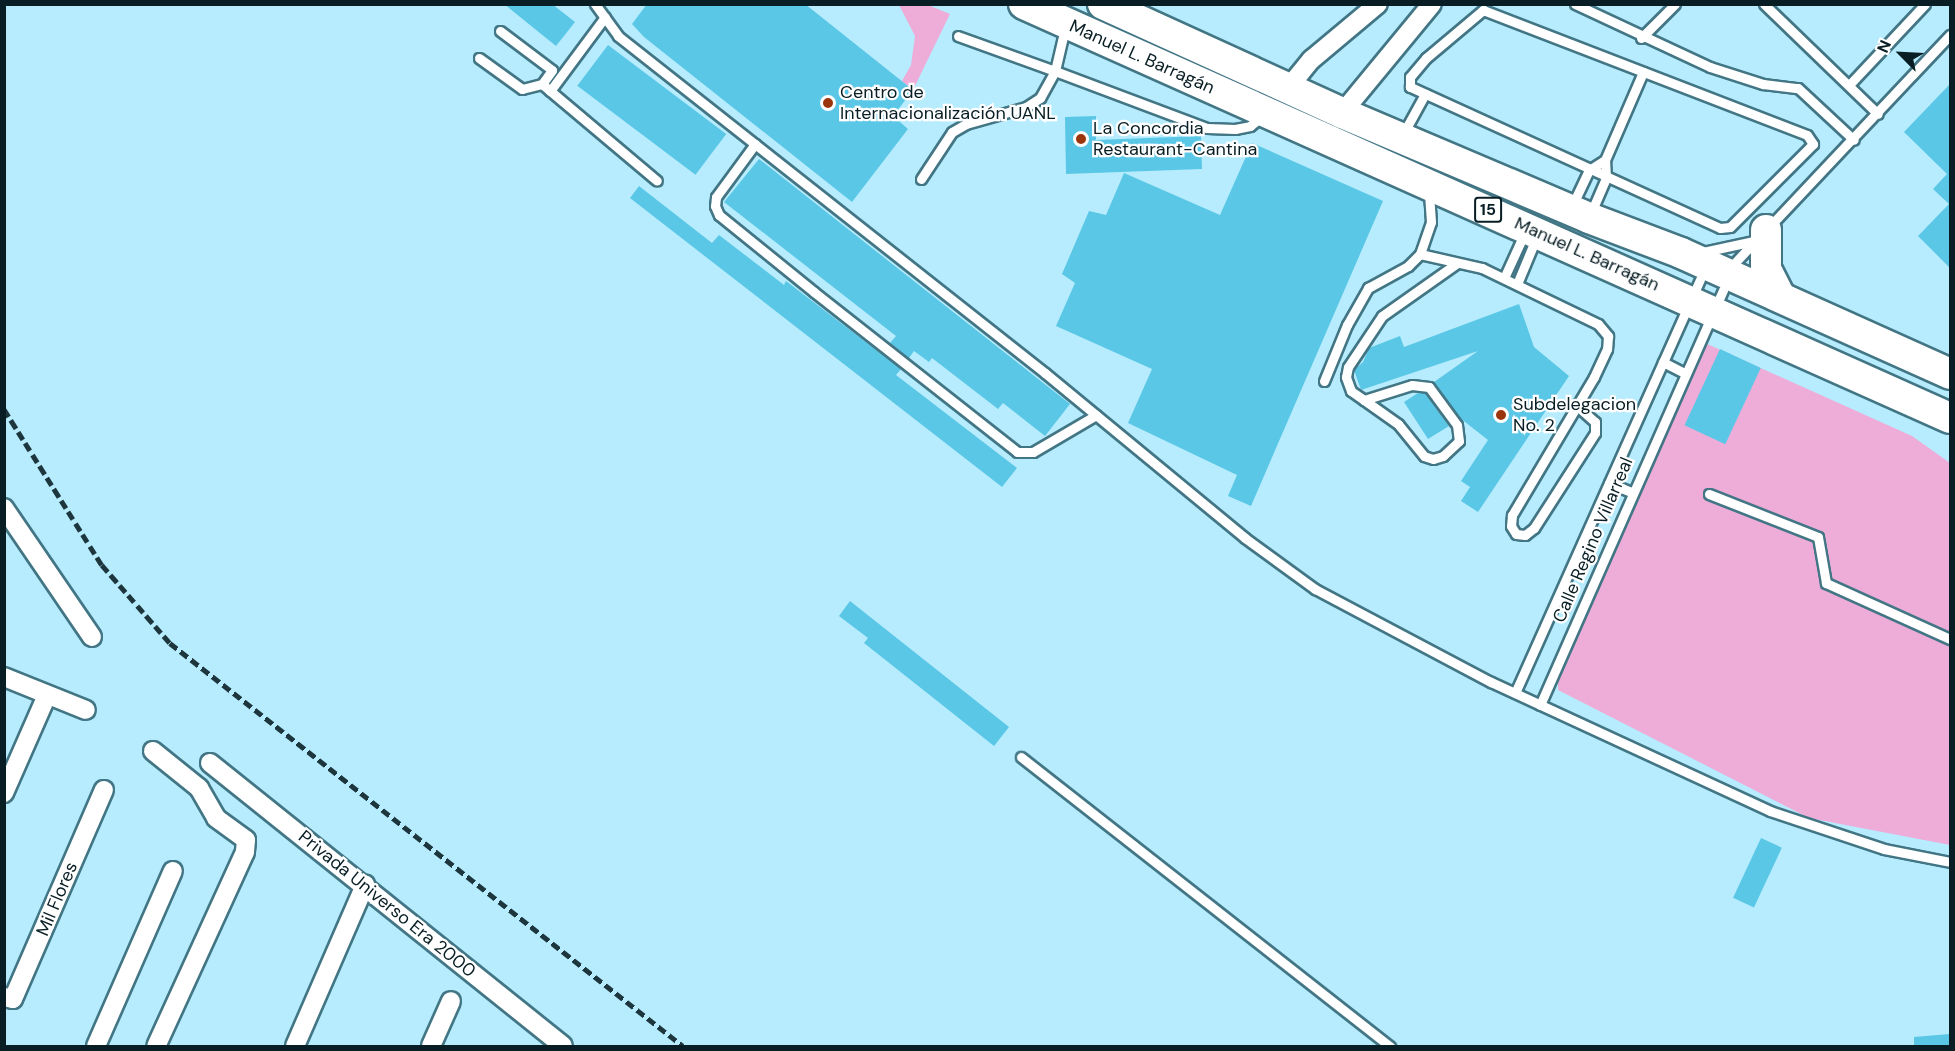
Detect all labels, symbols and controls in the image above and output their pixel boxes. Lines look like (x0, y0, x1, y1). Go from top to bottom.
street label: Manuel L. Barragán (1066, 15, 1218, 99)
north arrow (1871, 24, 1931, 84)
text: N (1872, 37, 1896, 56)
place label: Centro de Internacionalización UANL (840, 82, 1056, 124)
marker: Centro de Internacionalización UANL (821, 96, 835, 110)
place label: La Concordia Restaurant-Cantina (1093, 118, 1257, 160)
marker: La Concordia Restaurant-Cantina (1074, 132, 1088, 146)
road number: 15 (1473, 197, 1503, 223)
street label: Manuel L. Barragán (1511, 212, 1663, 296)
place label: Subdelegacion No. 2 (1513, 394, 1636, 436)
marker: Subdelegacion No. 2 (1494, 408, 1508, 422)
street label: Calle Regino Villarreal (1548, 454, 1638, 626)
street label: Privada Universo Era 2000 (294, 826, 480, 982)
street label: Mil Flores (32, 859, 82, 939)

